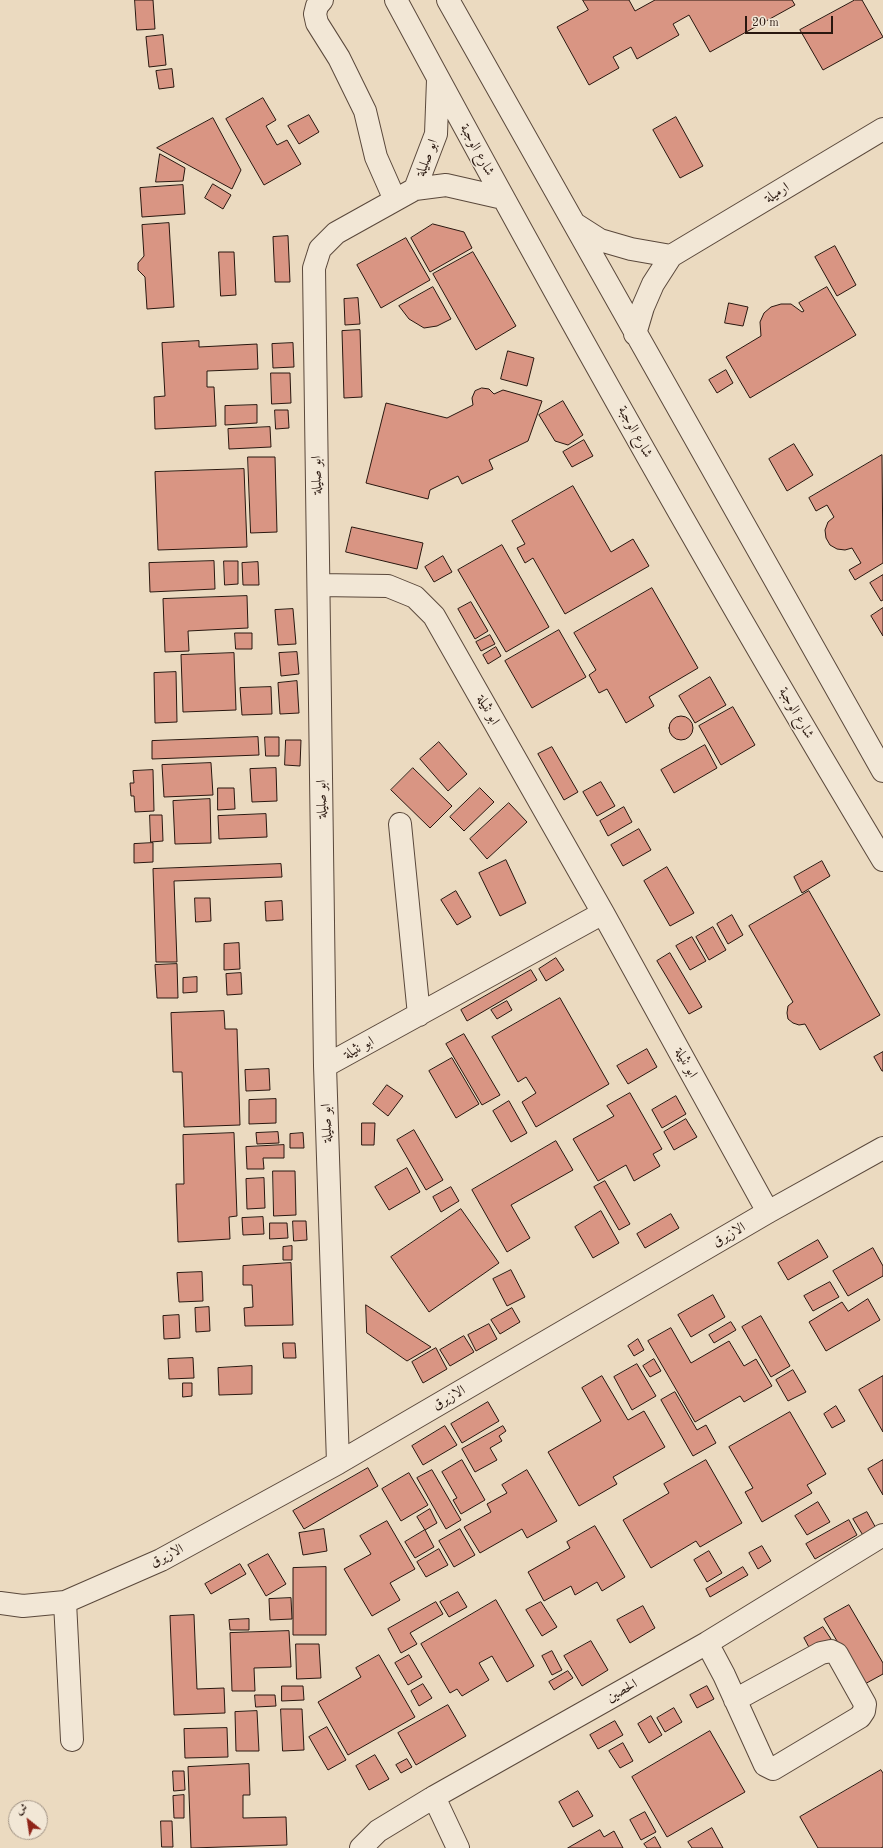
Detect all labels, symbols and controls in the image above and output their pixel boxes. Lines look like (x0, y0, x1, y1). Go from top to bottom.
scale bar (747, 8, 835, 34)
text: 20 m (752, 17, 779, 29)
street label: شارع الوجبة (456, 121, 498, 179)
street label: ابو صليلة (412, 137, 442, 179)
street label: ارميلة (762, 179, 792, 207)
street label: شارع الوجبة (614, 403, 656, 461)
street label: ابو صليلة (308, 456, 326, 494)
street label: شارع الوجبة (775, 684, 817, 742)
street label: ابو نثيلة (473, 692, 503, 728)
street label: ابو صليلة (313, 780, 331, 818)
street label: ابو نثيلة (341, 1033, 377, 1063)
street label: ابو نثيلة (671, 1045, 701, 1081)
street label: ابو صليلة (318, 1103, 336, 1143)
street label: الازيرق (710, 1219, 748, 1251)
street label: الازيرق (430, 1382, 468, 1414)
street label: الازيرق (148, 1541, 186, 1571)
street label: الحصين (604, 1676, 640, 1706)
north arrow (8, 1800, 48, 1840)
text: ش (15, 1803, 30, 1818)

